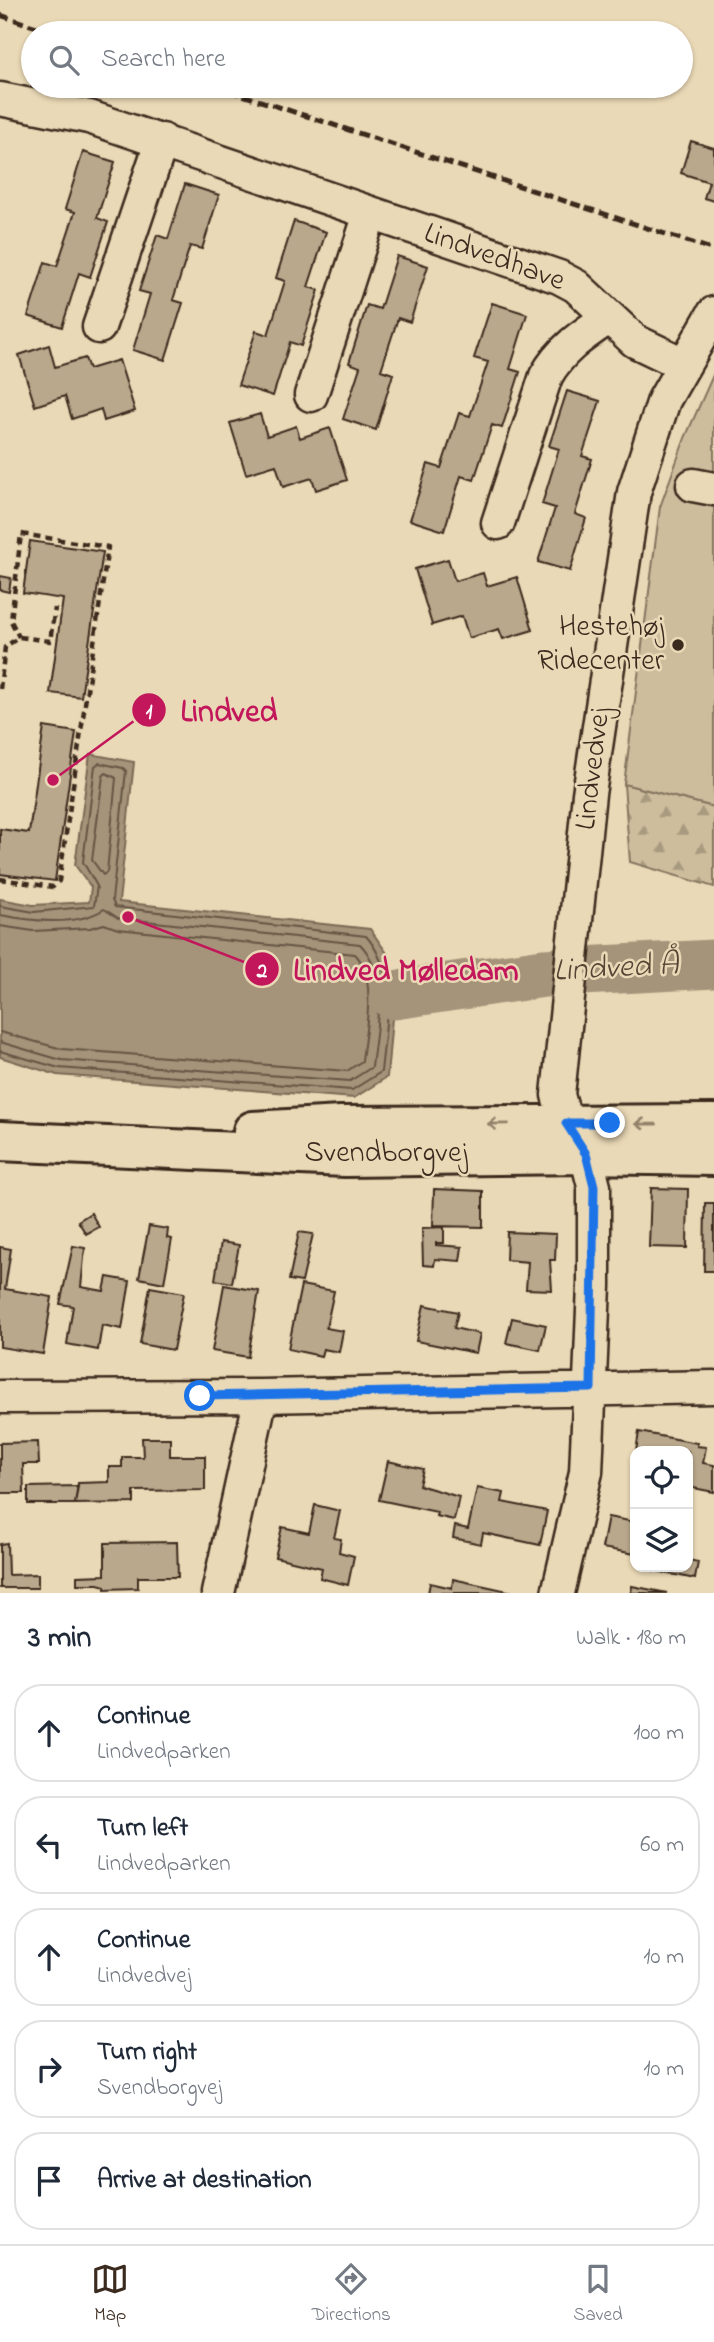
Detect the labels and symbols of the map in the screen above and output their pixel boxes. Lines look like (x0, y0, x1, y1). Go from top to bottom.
street label: Lindvedhave (417, 212, 571, 304)
place label: Hestehøj Ridecenter (537, 606, 665, 684)
marker: Hestehøj Ridecenter (670, 637, 686, 653)
callout: Lindved (132, 684, 292, 737)
text: Lindved (181, 690, 278, 737)
text: 1 (146, 698, 153, 728)
street label: Lindvedvej (565, 704, 623, 833)
water label: Lindved Å (552, 942, 682, 996)
callout: Lindved Mølledam (245, 943, 533, 996)
text: Lindved Mølledam (293, 949, 519, 996)
text: 2 (256, 957, 268, 987)
route end (594, 1107, 625, 1138)
one-way arrow (487, 1117, 510, 1131)
one-way arrow (635, 1117, 658, 1131)
street label: Svendborgvej (305, 1132, 468, 1176)
route start (184, 1380, 215, 1411)

